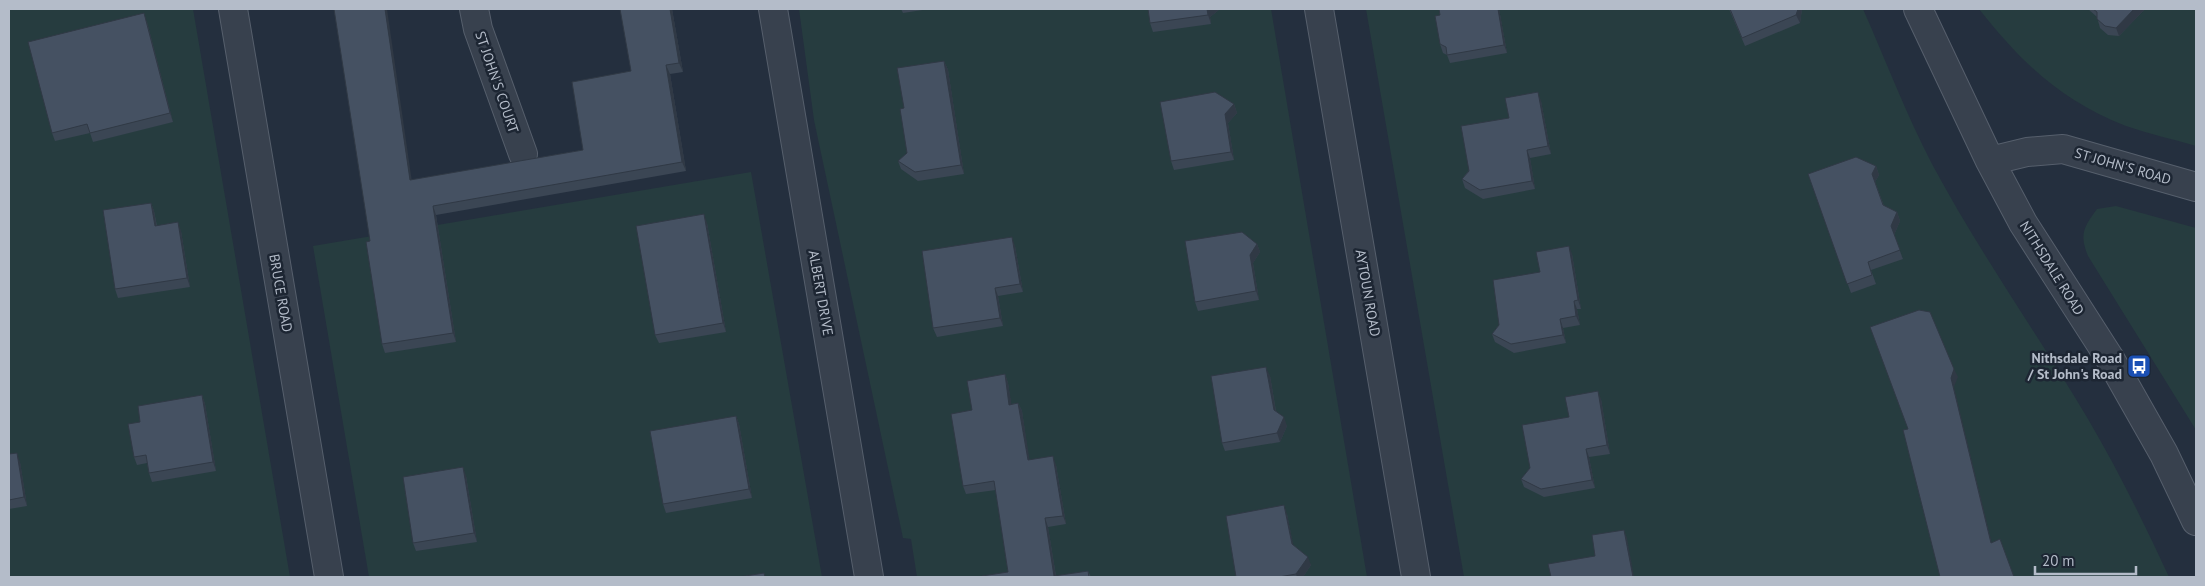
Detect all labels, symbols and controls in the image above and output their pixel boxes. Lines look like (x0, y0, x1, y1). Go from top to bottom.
street label: ST JOHN'S COURT (471, 29, 523, 136)
street label: ST JOHN'S ROAD (2073, 144, 2173, 188)
street label: NITHSDALE ROAD (2016, 217, 2088, 319)
street label: AYTOUN ROAD (1351, 248, 1385, 338)
street label: ALBERT DRIVE (805, 249, 837, 337)
street label: BRUCE ROAD (265, 252, 297, 334)
place label: Nithsdale Road / St John's Road (2027, 349, 2122, 383)
bus stop icon: Nithsdale Road / St John's Road (2126, 353, 2152, 379)
scale bar (2035, 544, 2136, 576)
text: 20 m (2042, 551, 2075, 570)

